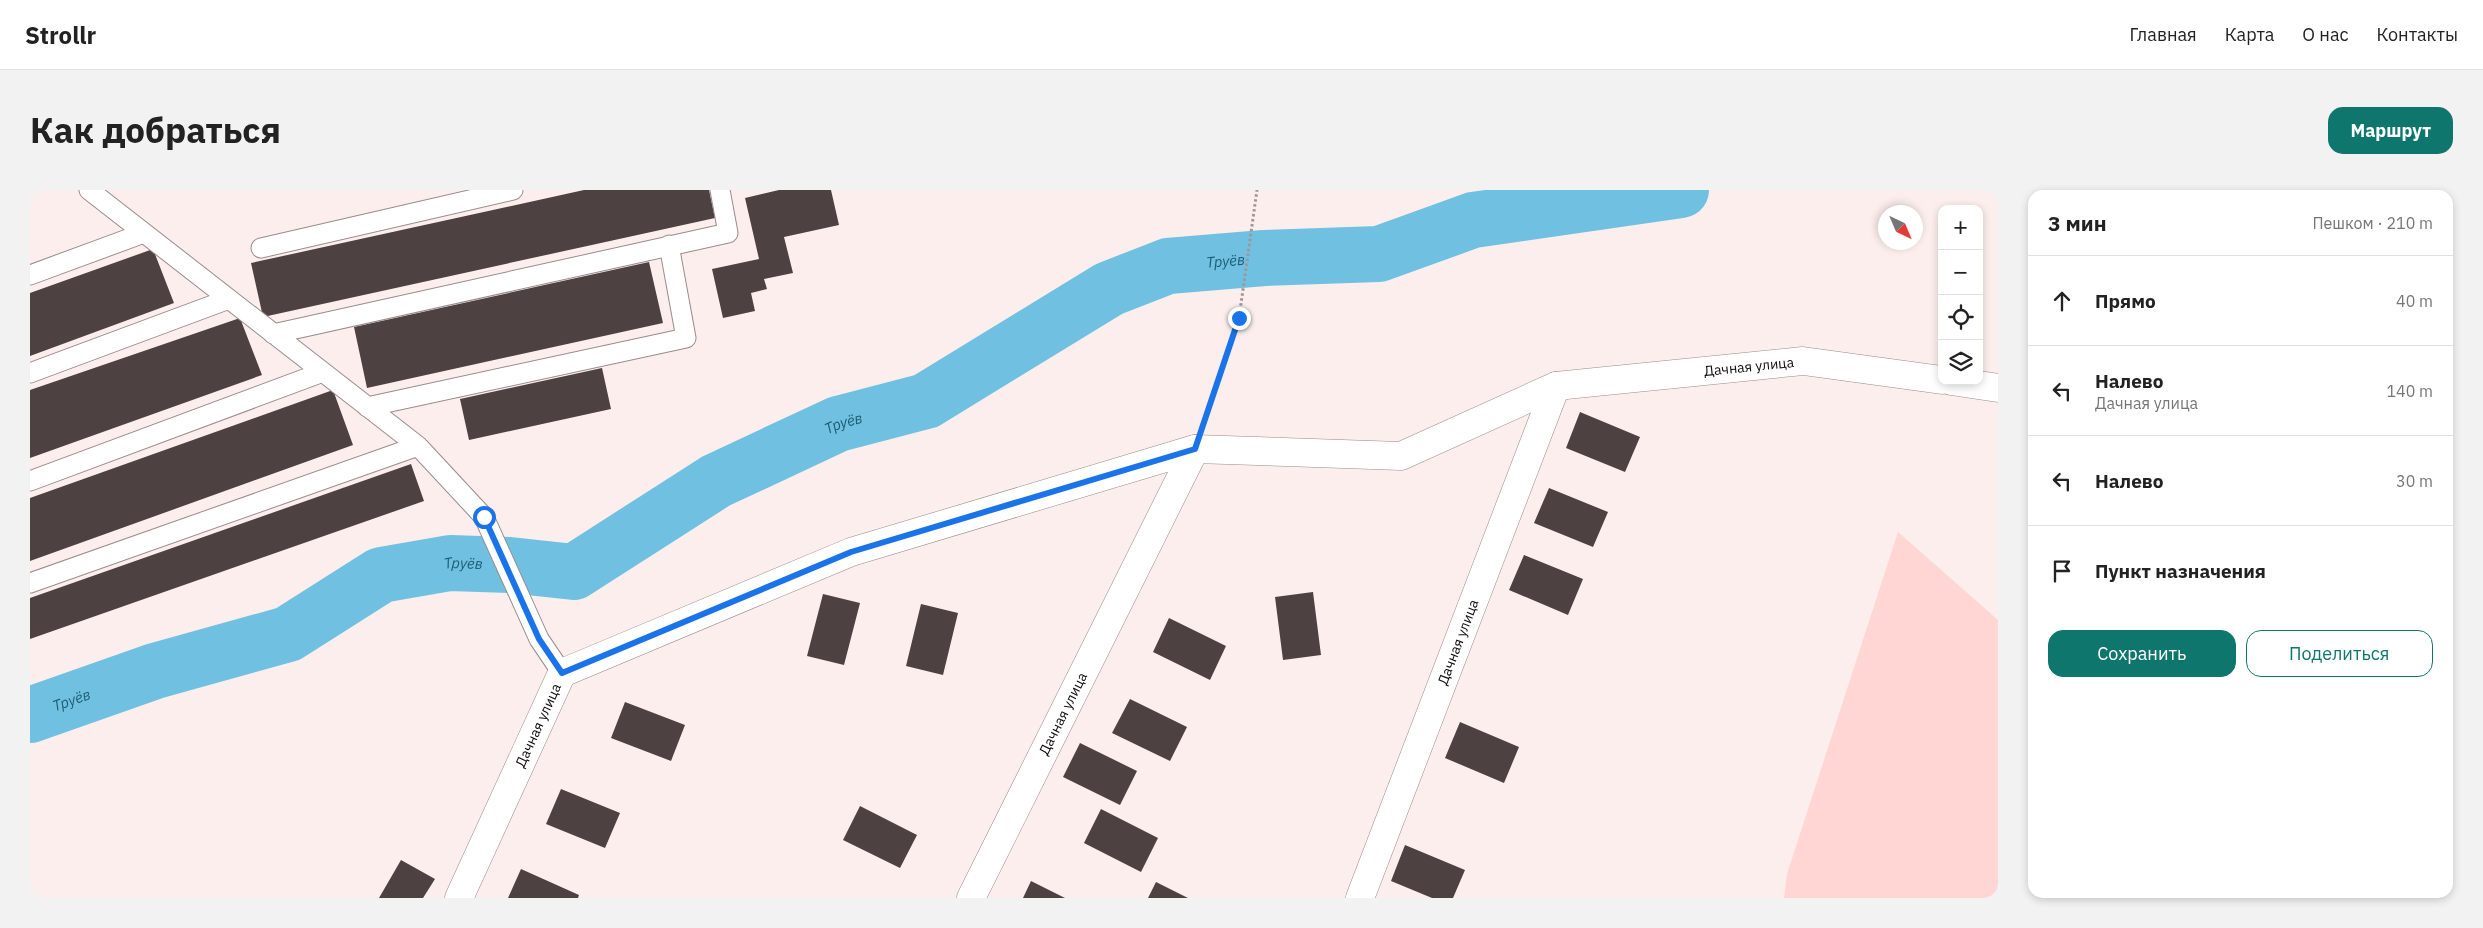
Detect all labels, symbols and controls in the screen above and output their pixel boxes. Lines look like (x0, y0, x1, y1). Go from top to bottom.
text: Strollr (25, 19, 96, 51)
text: Главная (2129, 23, 2197, 46)
text: Карта (2225, 23, 2274, 46)
text: О нас (2302, 23, 2349, 46)
text: Контакты (2377, 23, 2458, 46)
text: Как добраться (30, 107, 281, 153)
button: Маршрут (2328, 107, 2453, 154)
north arrow (1878, 205, 1923, 250)
map controls (1938, 205, 1983, 385)
button: + (1938, 205, 1983, 250)
text: 3 мин (2048, 209, 2107, 237)
text: Пешком · 210 m (2312, 213, 2433, 233)
water label: Труёв (1205, 250, 1246, 272)
button: − (1938, 250, 1983, 295)
icon: ahead (2048, 287, 2076, 315)
text: Прямо (2095, 289, 2156, 313)
text: 40 m (2396, 291, 2433, 311)
button: locate (1938, 295, 1983, 340)
route end (1228, 307, 1251, 330)
button: layers (1938, 340, 1983, 385)
street label: Дачная улица (1703, 353, 1795, 380)
text: Налево (2095, 369, 2164, 393)
icon: left (2048, 377, 2076, 405)
text: 140 m (2386, 381, 2433, 401)
text: Дачная улица (2095, 393, 2198, 413)
water label: Труёв (821, 408, 864, 438)
icon: left (2048, 467, 2076, 495)
text: Налево (2095, 469, 2164, 493)
text: 30 m (2396, 471, 2433, 491)
route start (473, 506, 496, 529)
water label: Труёв (442, 552, 483, 573)
icon: arrive (2048, 557, 2076, 585)
text: Пункт назначения (2095, 559, 2266, 583)
street label: Дачная улица (1433, 596, 1483, 688)
button: Сохранить (2048, 630, 2236, 677)
button: Поделиться (2246, 630, 2433, 677)
street label: Дачная улица (1035, 669, 1091, 758)
street label: Дачная улица (511, 680, 565, 770)
water label: Труёв (50, 685, 93, 715)

